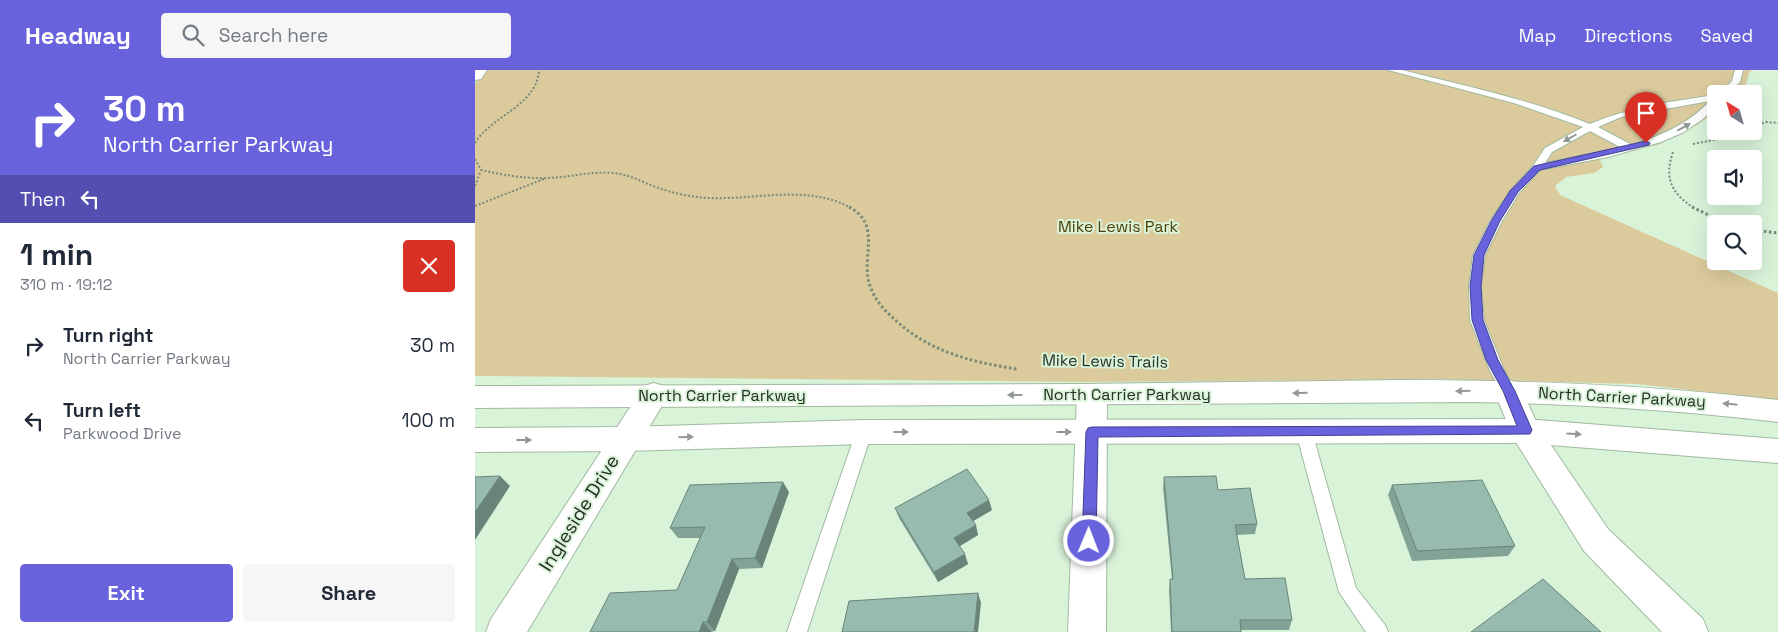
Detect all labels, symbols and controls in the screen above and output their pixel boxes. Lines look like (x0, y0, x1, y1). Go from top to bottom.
search box (161, 13, 511, 58)
text: Headway (25, 20, 131, 51)
icon: search (179, 21, 207, 49)
text: Search here (219, 23, 328, 48)
text: Map (1519, 24, 1556, 47)
text: Directions (1584, 24, 1673, 47)
text: Saved (1701, 24, 1753, 47)
north arrow (1707, 85, 1763, 140)
map controls (1707, 85, 1762, 270)
text: 30 m (103, 87, 186, 131)
icon: right (20, 90, 85, 155)
pin (1625, 92, 1667, 143)
icon: arrive (1632, 99, 1660, 127)
one-way arrow (1678, 122, 1691, 131)
text: North Carrier Parkway (103, 130, 334, 158)
one-way arrow (1563, 134, 1576, 143)
button: sound (1707, 150, 1762, 205)
icon: left (76, 185, 104, 213)
text: Then (20, 187, 66, 212)
button: search (1707, 215, 1762, 270)
park label: Mike Lewis Park (1058, 216, 1178, 237)
text: 1 min (20, 235, 93, 274)
button: close (403, 240, 455, 292)
text: 310 m · 19:12 (20, 274, 112, 295)
text: Turn right (63, 323, 153, 348)
icon: right (20, 332, 48, 360)
text: 30 m (410, 333, 455, 358)
text: North Carrier Parkway (63, 348, 231, 369)
street label: Mike Lewis Trails (1042, 349, 1168, 373)
street label: North Carrier Parkway (1538, 382, 1706, 412)
street label: North Carrier Parkway (1043, 384, 1211, 405)
street label: North Carrier Parkway (638, 385, 806, 406)
one-way arrow (1454, 388, 1470, 396)
one-way arrow (1292, 389, 1308, 397)
one-way arrow (1007, 391, 1023, 399)
text: Turn left (63, 398, 141, 423)
one-way arrow (1721, 400, 1737, 408)
icon: left (20, 407, 48, 435)
text: 100 m (401, 408, 455, 433)
text: Parkwood Drive (63, 423, 181, 444)
one-way arrow (893, 428, 909, 436)
one-way arrow (1056, 428, 1072, 436)
one-way arrow (1566, 431, 1582, 439)
one-way arrow (678, 433, 694, 441)
one-way arrow (516, 436, 532, 444)
street label: Ingleside Drive (533, 450, 625, 576)
position arrow (1062, 514, 1114, 566)
button: Exit (20, 564, 233, 622)
button: Share (243, 564, 455, 622)

